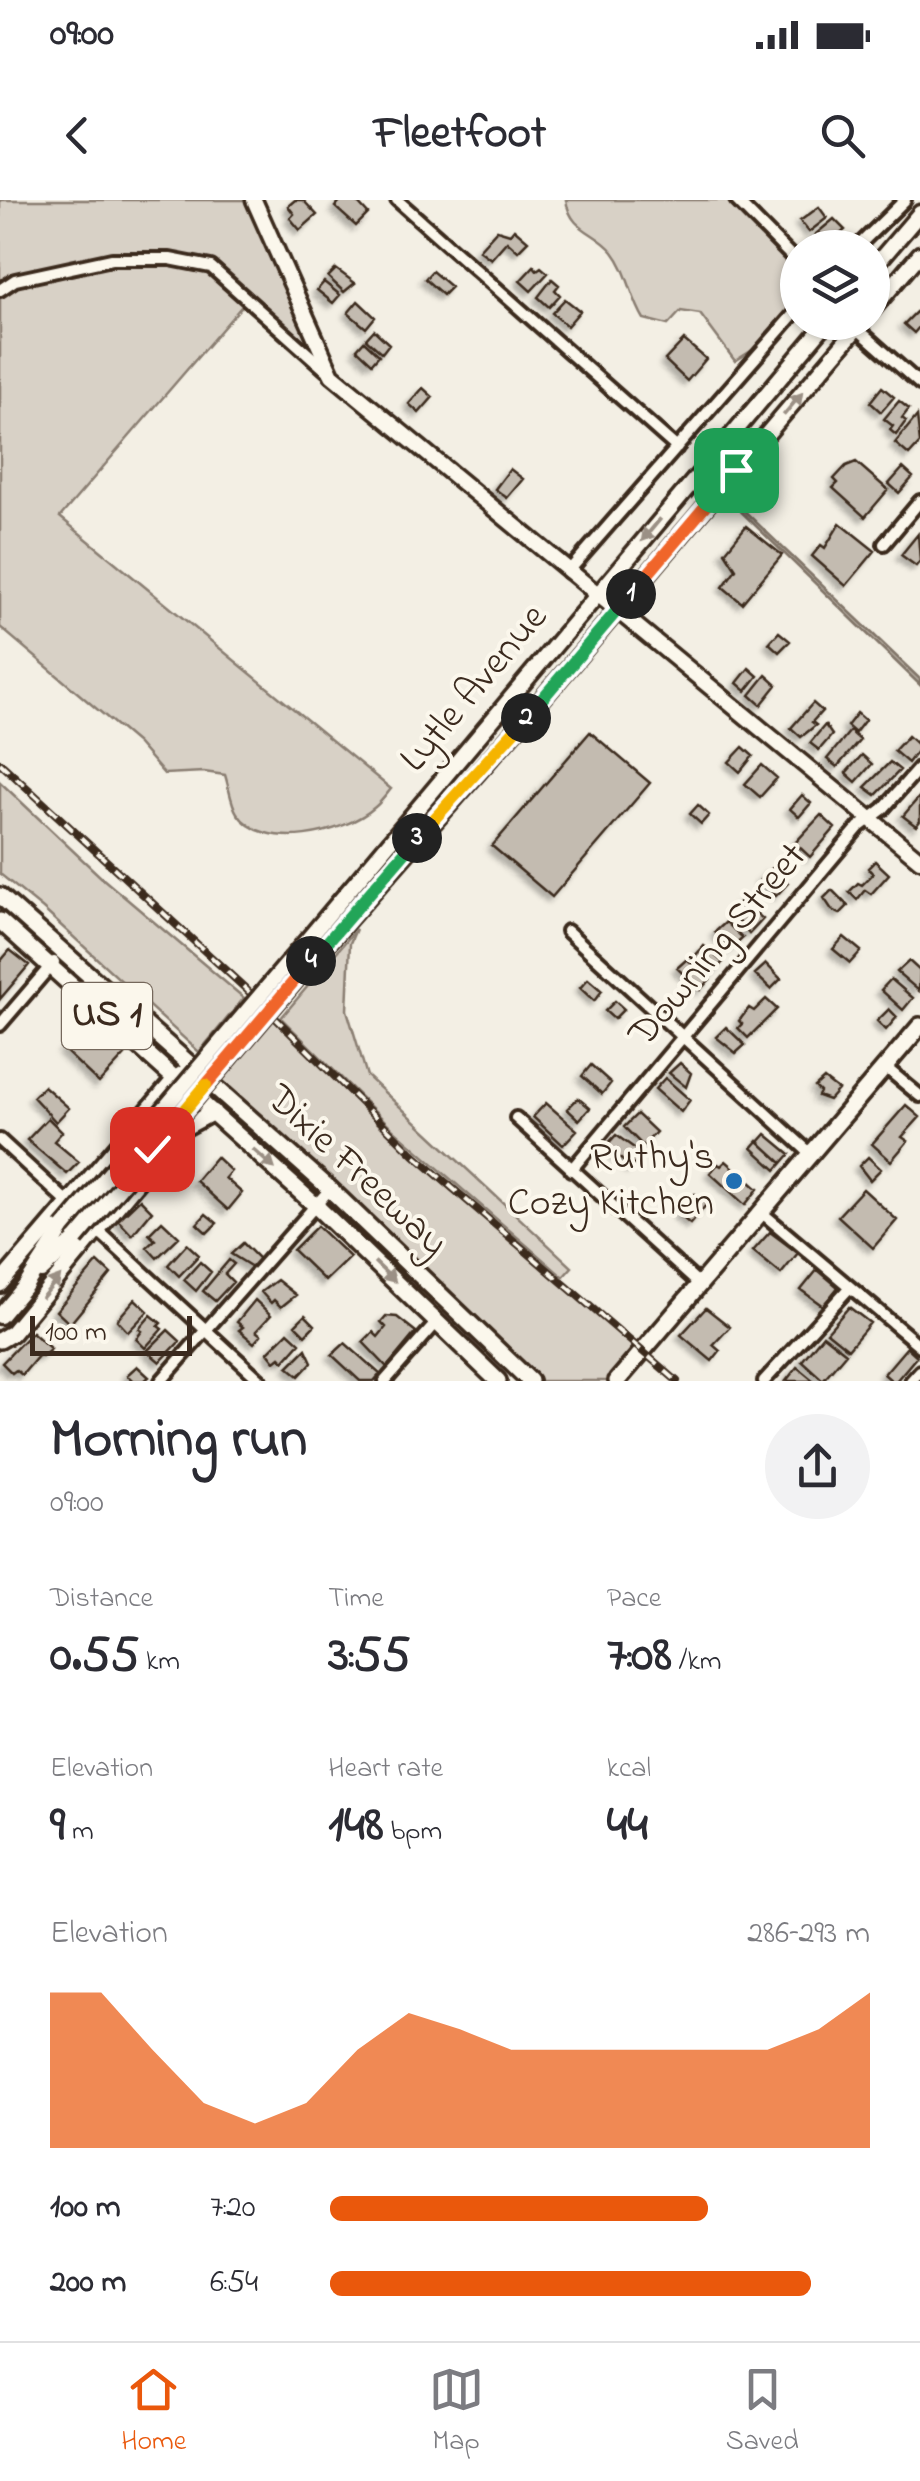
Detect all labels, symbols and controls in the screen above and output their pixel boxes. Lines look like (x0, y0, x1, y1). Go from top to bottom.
text: 09:00 (50, 7, 114, 63)
text: Fleetfoot (374, 102, 546, 168)
icon: back (50, 108, 105, 163)
icon: search (815, 108, 870, 163)
map controls (780, 230, 890, 340)
button: layers (780, 230, 890, 340)
one-way arrow (781, 391, 803, 416)
pin (694, 428, 779, 513)
icon: arrive (709, 443, 764, 498)
one-way arrow (640, 518, 662, 543)
pin: 1 (606, 569, 656, 619)
text: 1 (627, 573, 635, 614)
street label: Lytle Avenue (387, 592, 563, 786)
pin: 2 (501, 693, 551, 743)
text: 2 (519, 697, 533, 738)
pin: 3 (392, 813, 442, 863)
text: 3 (411, 817, 423, 858)
street label: Downing Street (615, 831, 823, 1062)
pin: 4 (286, 936, 336, 986)
text: 4 (305, 940, 317, 981)
road number: US 1 (62, 983, 152, 1049)
street label: Dixie Freeway (251, 1071, 460, 1272)
pin (110, 1107, 195, 1192)
icon: check (125, 1122, 180, 1177)
place label: Ruthy's Cozy Kitchen (508, 1129, 714, 1234)
one-way arrow (251, 1147, 276, 1169)
marker: Ruthy's Cozy Kitchen (723, 1170, 745, 1192)
one-way arrow (373, 1260, 397, 1283)
one-way arrow (39, 1274, 61, 1299)
scale bar (30, 1311, 192, 1356)
text: 100 m (45, 1313, 107, 1354)
text: Morning run (50, 1402, 307, 1482)
button: share (765, 1414, 870, 1519)
text: 09:00 (50, 1480, 104, 1527)
text: Distance (50, 1579, 153, 1620)
text: Time (328, 1579, 384, 1620)
text: Pace (607, 1579, 661, 1620)
text: 0.55 (50, 1620, 139, 1693)
text: 3:55 (328, 1620, 410, 1693)
text: 7:08 (607, 1620, 672, 1693)
text: km (139, 1642, 180, 1683)
text: /km (672, 1642, 722, 1683)
text: Elevation (50, 1749, 153, 1790)
text: Heart rate (328, 1749, 443, 1790)
text: kcal (607, 1749, 651, 1790)
text: 9 (50, 1790, 65, 1863)
text: 148 (328, 1790, 384, 1863)
text: 44 (607, 1790, 648, 1863)
text: m (65, 1812, 94, 1853)
text: bpm (384, 1812, 442, 1853)
text: Elevation (50, 1911, 168, 1958)
text: 286–293 m (747, 1911, 870, 1958)
text: 100 m (50, 2185, 121, 2232)
text: 7:20 (210, 2185, 256, 2232)
text: 200 m (50, 2260, 126, 2307)
text: 6:54 (210, 2260, 258, 2307)
tab: Home (121, 2362, 186, 2463)
tab: Map (429, 2362, 484, 2463)
tab: Saved (726, 2362, 799, 2463)

